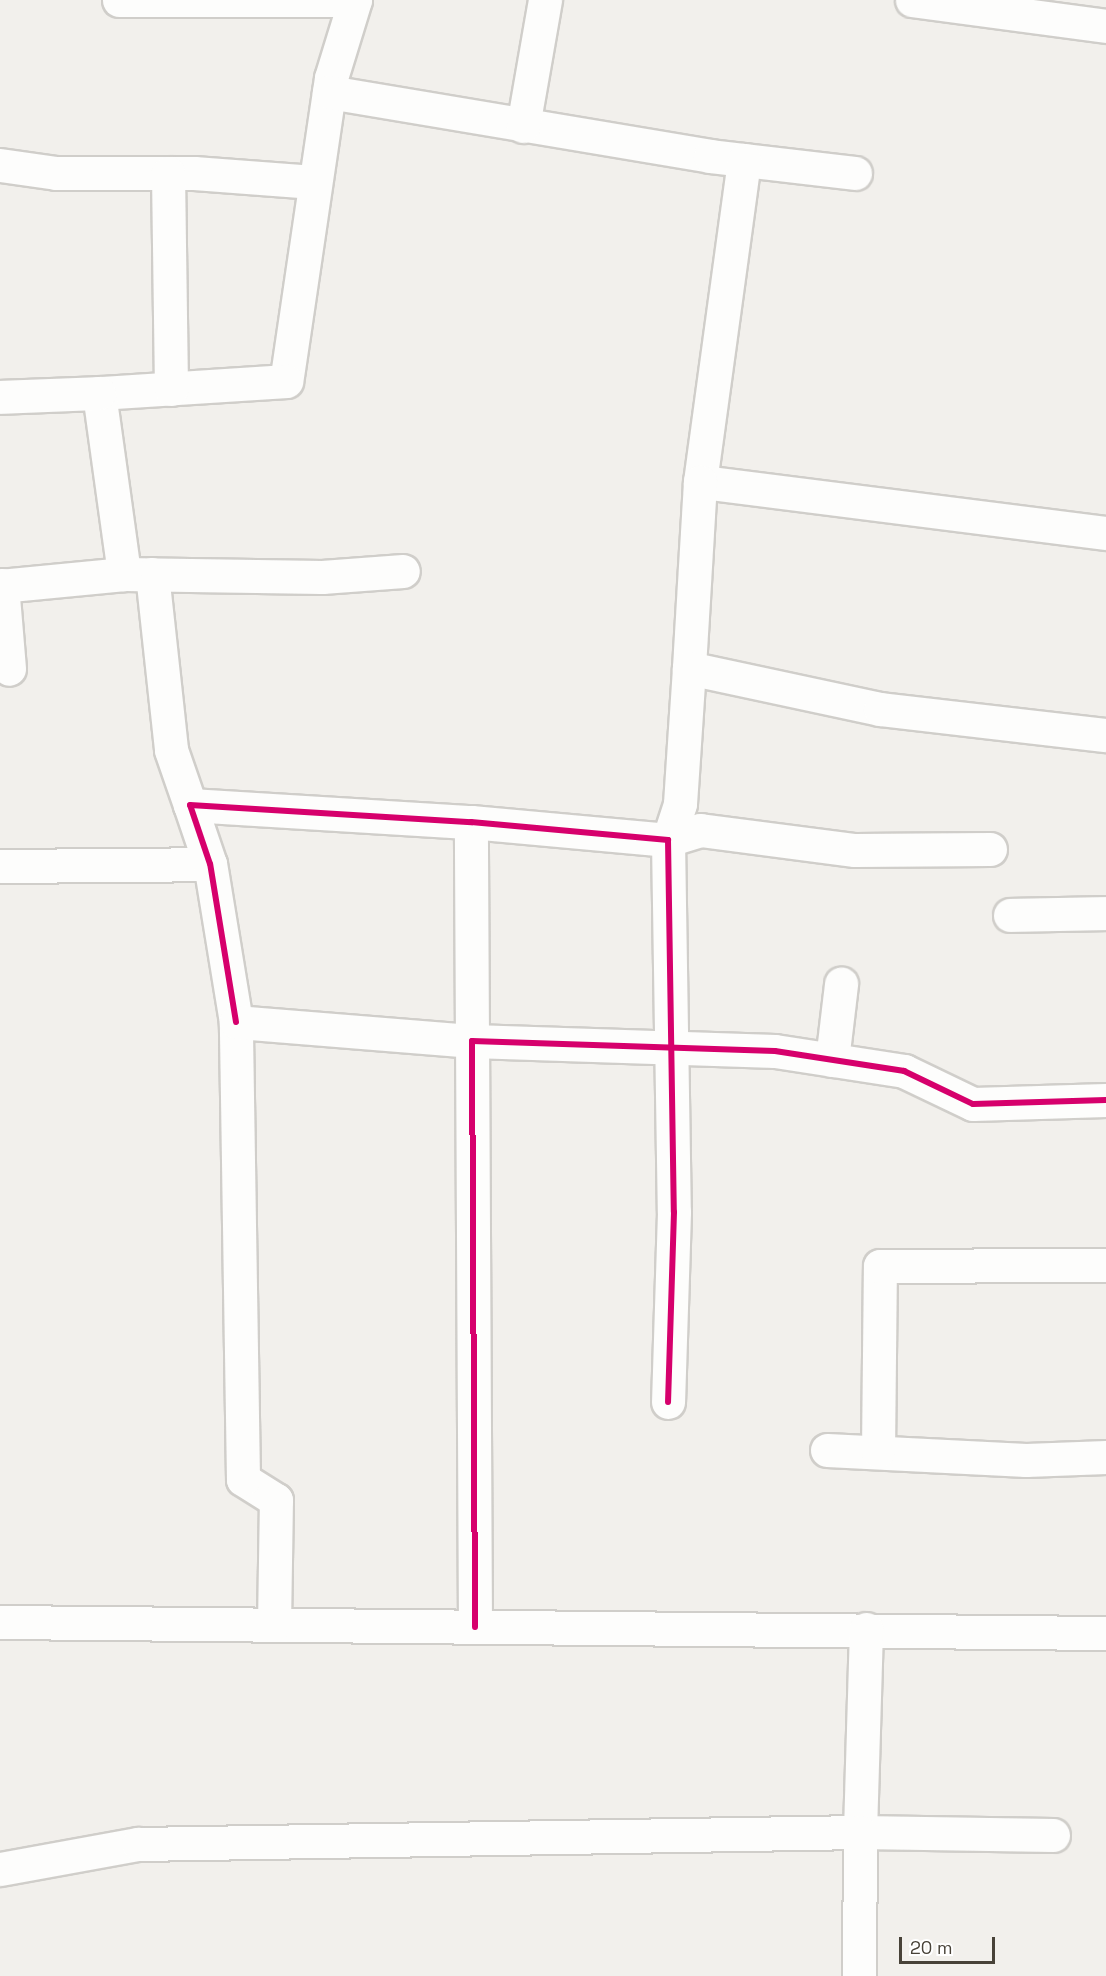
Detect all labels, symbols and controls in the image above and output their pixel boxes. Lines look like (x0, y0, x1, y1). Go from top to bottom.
scale bar (902, 1925, 998, 1963)
text: 20 m (910, 1936, 953, 1959)

